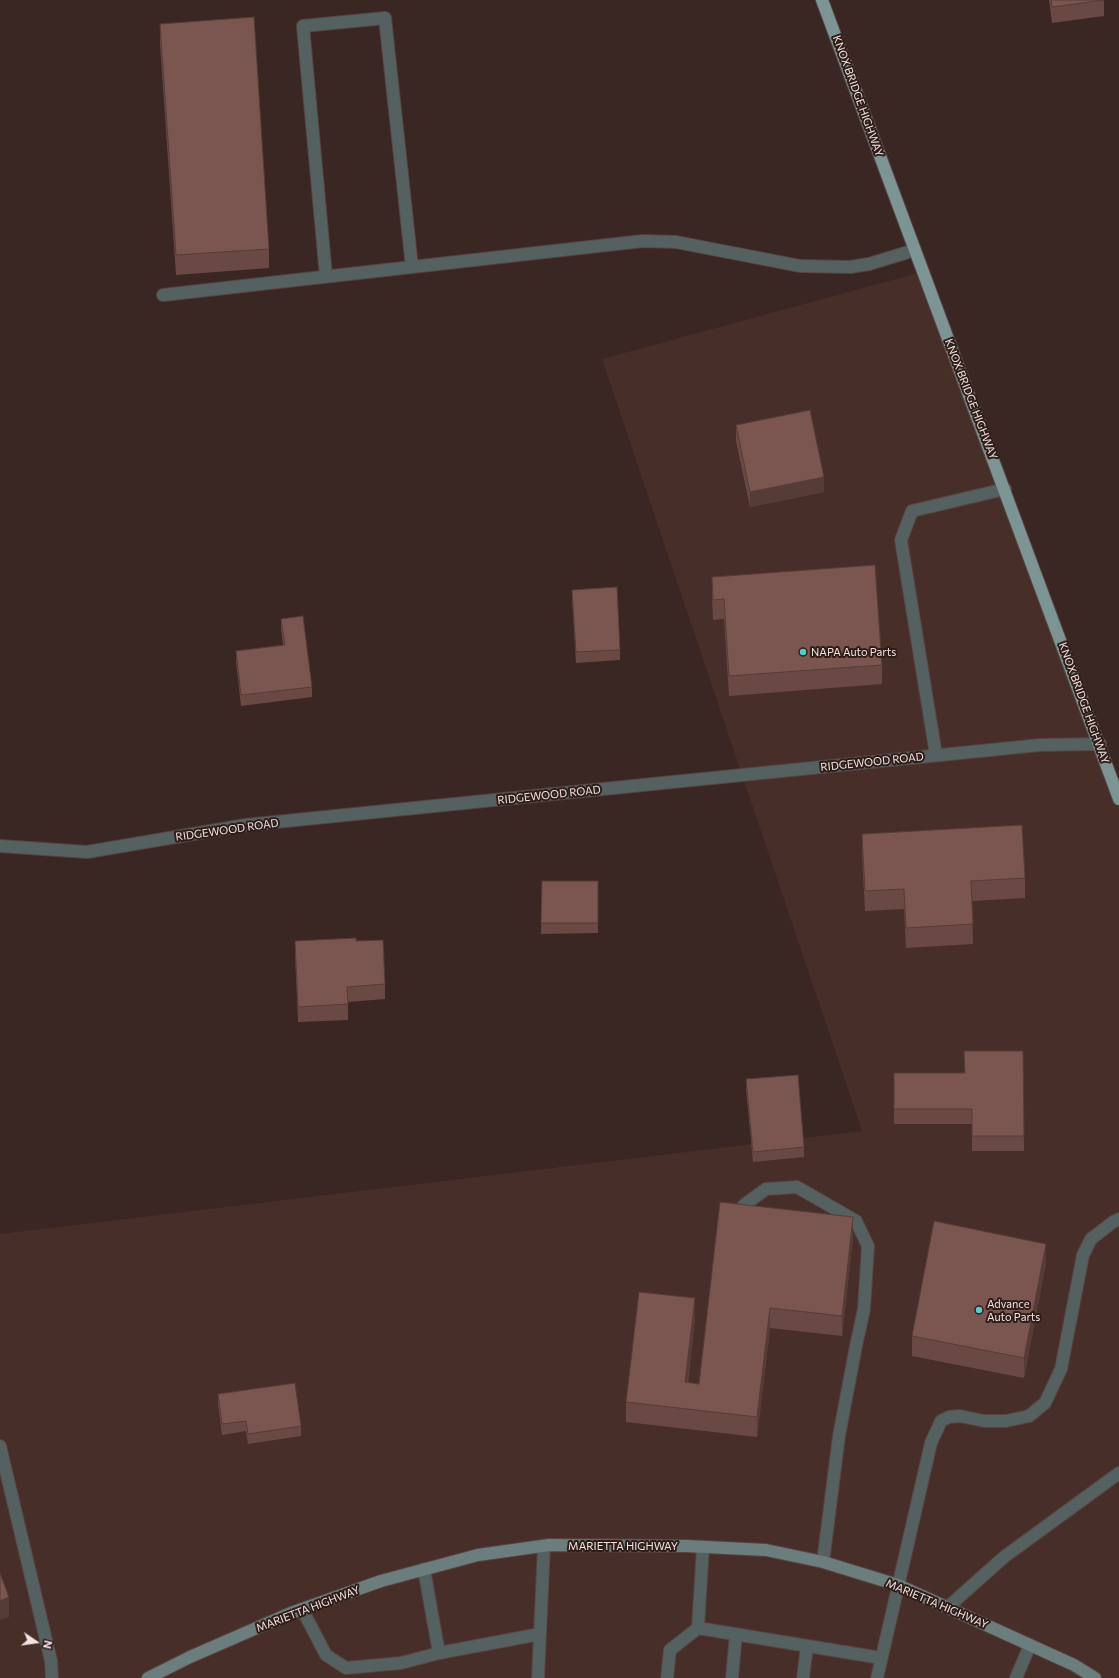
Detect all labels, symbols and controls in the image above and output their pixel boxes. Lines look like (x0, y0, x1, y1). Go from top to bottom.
street label: KNOX BRIDGE HIGHWAY (830, 34, 886, 158)
street label: KNOX BRIDGE HIGHWAY (942, 337, 1000, 461)
street label: KNOX BRIDGE HIGHWAY (1056, 641, 1112, 765)
place label: NAPA Auto Parts (811, 645, 896, 659)
marker: NAPA Auto Parts (798, 647, 808, 657)
street label: RIDGEWOOD ROAD (820, 750, 924, 774)
street label: RIDGEWOOD ROAD (497, 783, 601, 807)
street label: RIDGEWOOD ROAD (175, 816, 279, 844)
place label: Advance Auto Parts (987, 1297, 1040, 1323)
marker: Advance Auto Parts (974, 1305, 984, 1315)
street label: MARIETTA HIGHWAY (568, 1539, 678, 1553)
street label: MARIETTA HIGHWAY (884, 1576, 990, 1632)
street label: MARIETTA HIGHWAY (254, 1583, 362, 1635)
north arrow (16, 1622, 56, 1662)
text: N (41, 1639, 55, 1650)

